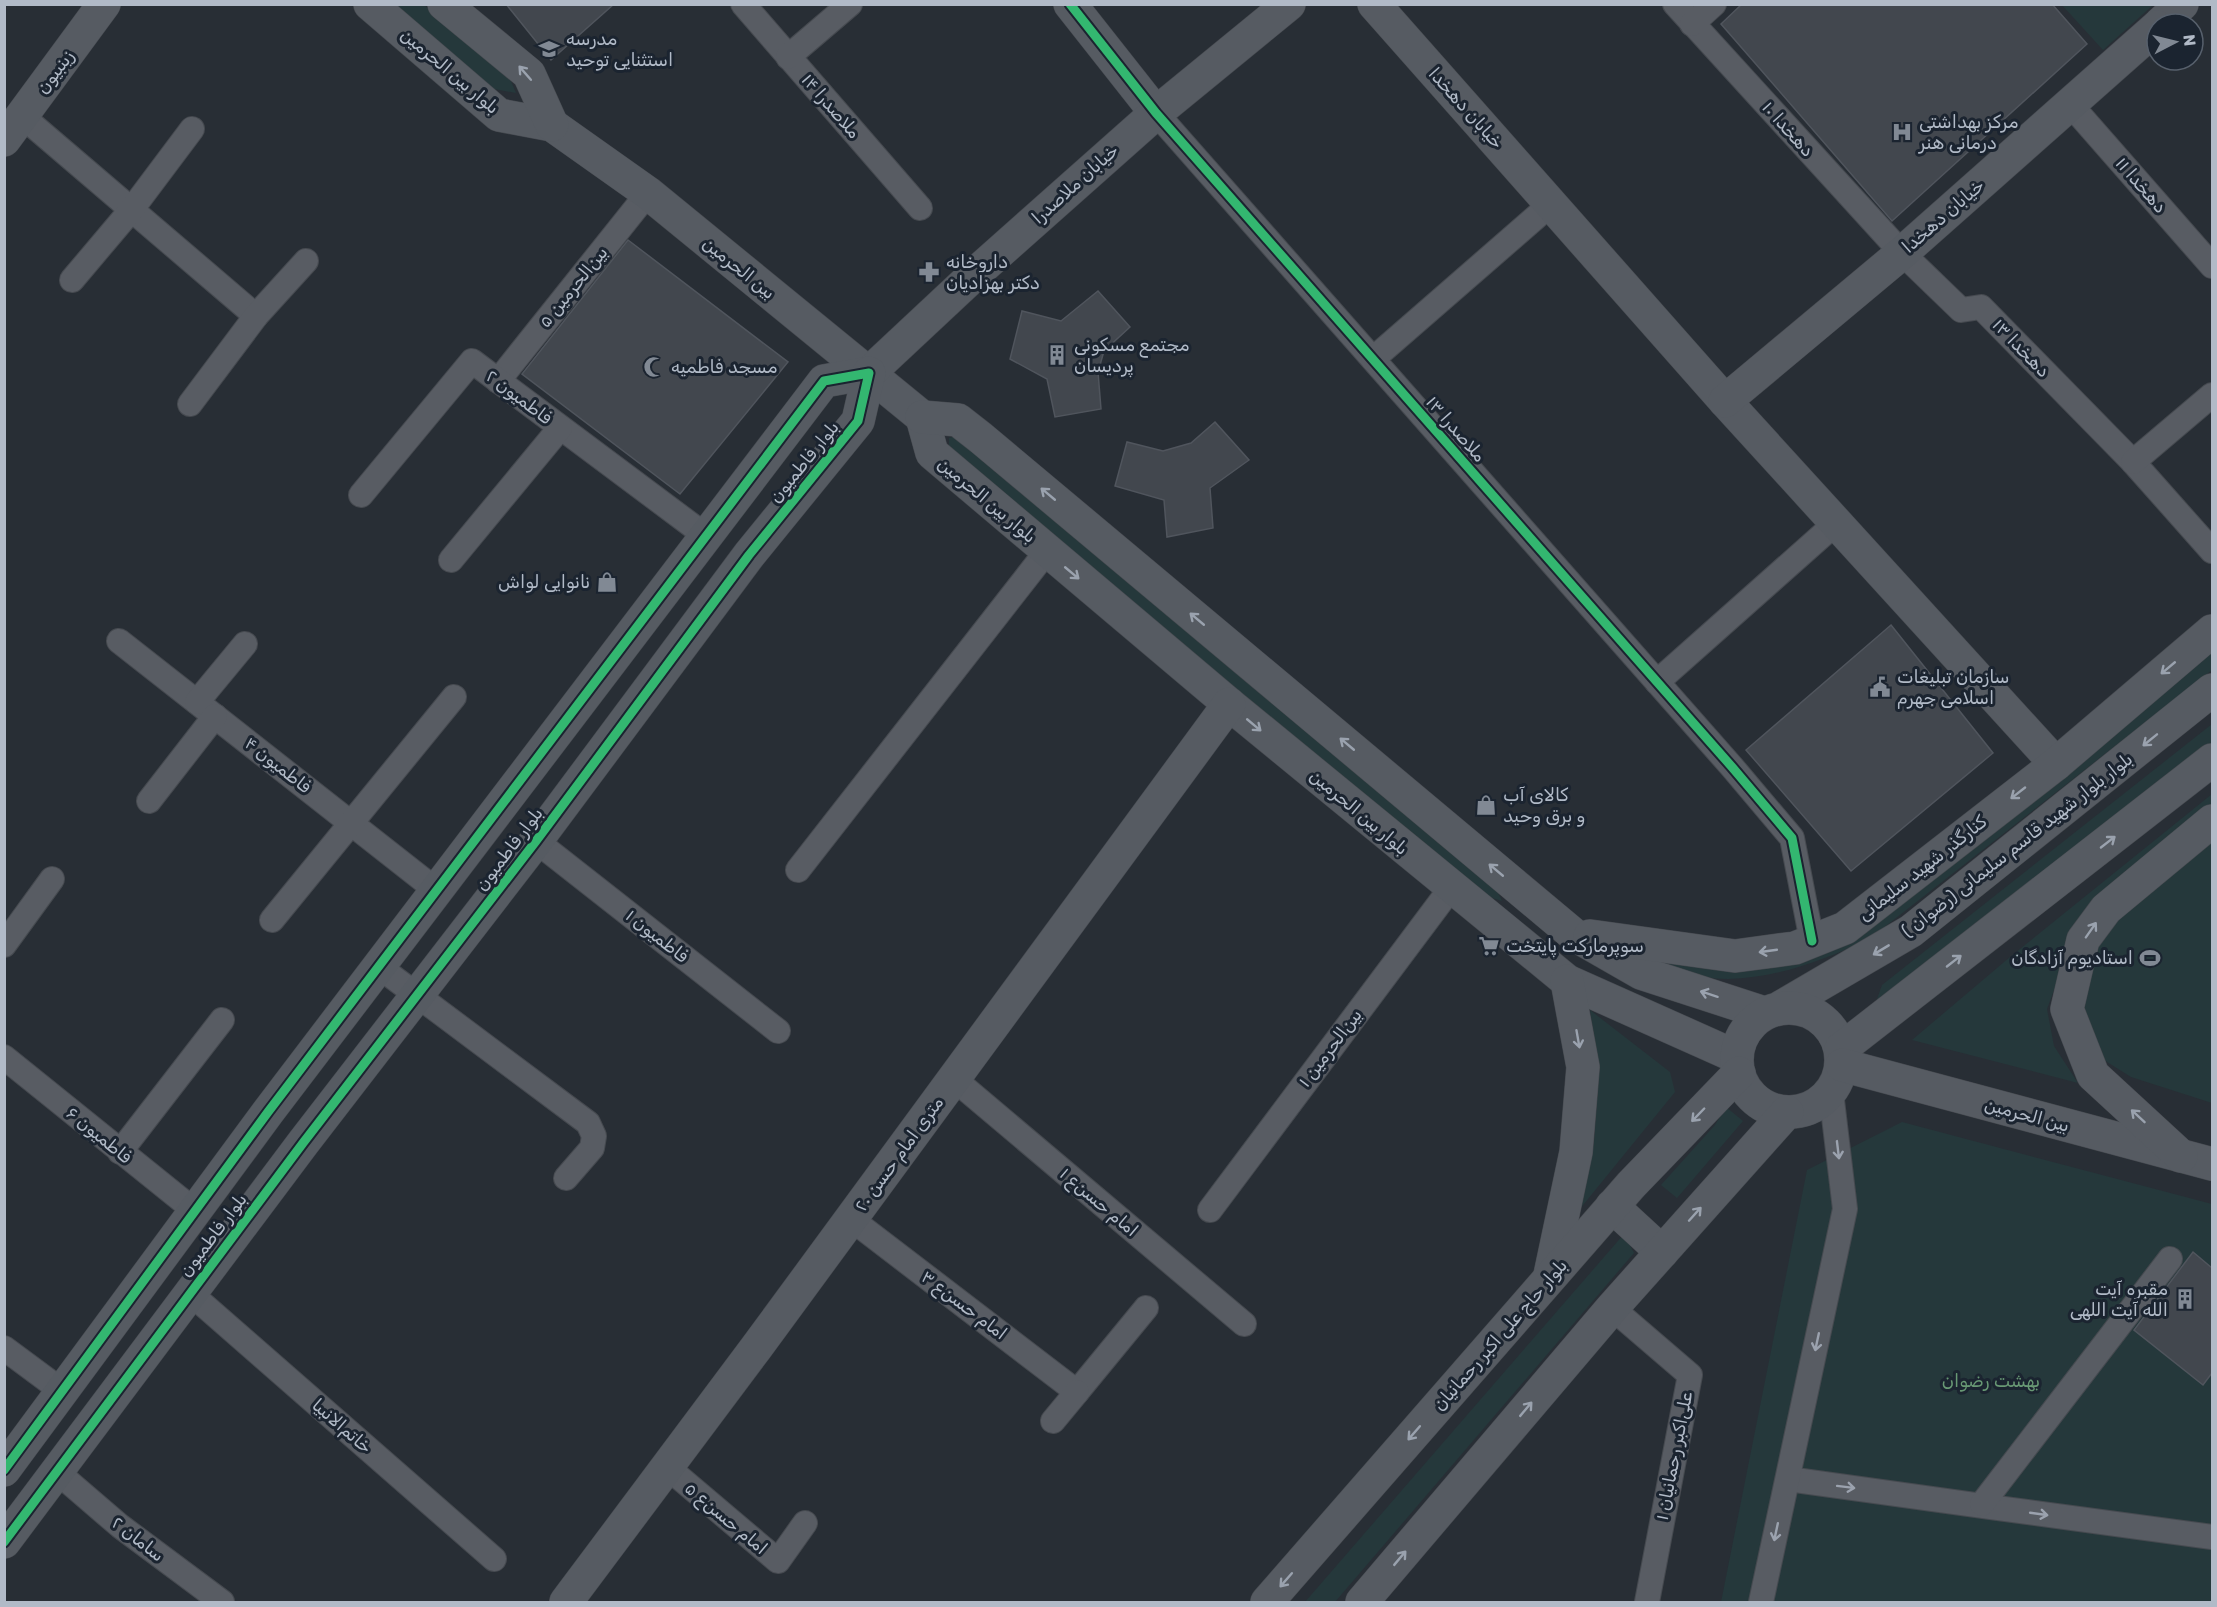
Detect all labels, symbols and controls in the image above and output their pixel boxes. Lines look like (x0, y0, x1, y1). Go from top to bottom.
north arrow (2145, 12, 2205, 72)
street label: بلوار بین الحرمین (396, 23, 504, 119)
place label: مدرسه استثنایی توحید (566, 28, 673, 71)
text: N (2179, 33, 2200, 47)
school or university icon: مدرسه استثنایی توحید (537, 37, 561, 61)
street label: زینبیون (31, 46, 79, 98)
street label: خیابان دهخدا (1424, 63, 1508, 153)
one-way arrow (519, 65, 532, 81)
street label: ملاصدرا ۱۴ (797, 69, 865, 143)
street label: دهخدا ۱۰ (1757, 97, 1819, 161)
place label: مرکز بهداشتی درمانی هنر (1918, 111, 2018, 154)
hospital icon: مرکز بهداشتی درمانی هنر (1890, 120, 1914, 144)
street label: خیابان ملاصدرا (1027, 139, 1123, 229)
street label: دهخدا ۱۱ (2111, 152, 2171, 218)
street label: خیابان دهخدا (1897, 174, 1989, 258)
street label: بین الحرمین (698, 232, 780, 304)
street label: بین‌الحرمین ۵ (534, 242, 612, 332)
place label: داروخانه دکتر بهزادیان (946, 251, 1040, 294)
pharmacy icon: داروخانه دکتر بهزادیان (917, 260, 941, 284)
street label: دهخدا ۱۳ (1988, 314, 2054, 382)
place label: مجتمع مسکونی پردیسان (1074, 334, 1190, 378)
building icon: مجتمع مسکونی پردیسان (1045, 343, 1069, 367)
mosque icon: مسجد فاطمیه (642, 355, 666, 379)
place label: مسجد فاطمیه (671, 356, 777, 378)
street label: فاطمیون ۲ (482, 365, 556, 429)
street label: ملاصدرا ۱۳ (1421, 391, 1491, 467)
street label: بلوار فاطمیون (764, 417, 844, 507)
street label: بلوار بین الحرمین (933, 452, 1041, 548)
one-way arrow (1040, 487, 1056, 500)
one-way arrow (1064, 566, 1080, 579)
shop icon: نانوایی لواش (595, 570, 619, 594)
place label: نانوایی لواش (498, 571, 590, 593)
one-way arrow (1190, 612, 1205, 626)
one-way arrow (2160, 662, 2176, 675)
place label: سازمان تبلیغات اسلامی جهرم (1897, 666, 2009, 709)
public building icon: سازمان تبلیغات اسلامی جهرم (1868, 675, 1892, 699)
one-way arrow (1246, 718, 1261, 732)
street label: فاطمیون ۴ (240, 732, 316, 798)
one-way arrow (2143, 733, 2159, 746)
one-way arrow (1339, 738, 1355, 751)
street label: بلوار بلوار شهید قاسم سلیمانی (رضوان ) (1897, 748, 2137, 943)
street label: بلوار بین الحرمین (1305, 764, 1413, 860)
place label: کالای آب و برق وحید (1503, 784, 1585, 827)
one-way arrow (2010, 787, 2026, 800)
shop icon: کالای آب و برق وحید (1474, 793, 1498, 817)
street label: بلوار فاطمیون (470, 803, 548, 895)
street label: کنارگذر شهید سلیمانی (1853, 811, 1991, 925)
one-way arrow (2099, 835, 2115, 848)
one-way arrow (1489, 863, 1504, 877)
street label: فاطمیون ۱ (621, 905, 693, 967)
one-way arrow (2085, 922, 2097, 938)
supermarket icon: سوپرمارکت پایتخت (1477, 934, 1501, 958)
place label: سوپرمارکت پایتخت (1506, 935, 1644, 958)
one-way arrow (1873, 944, 1890, 956)
one-way arrow (1759, 946, 1779, 957)
sports icon: استادیوم آزادگان (2138, 946, 2162, 970)
place label: استادیوم آزادگان (2011, 947, 2133, 969)
one-way arrow (1945, 955, 1961, 968)
one-way arrow (1700, 988, 1719, 999)
street label: بین‌الحرمین ۱ (1293, 1004, 1367, 1092)
one-way arrow (1573, 1028, 1584, 1048)
street label: ۲۰ متری امام حسن (850, 1092, 948, 1216)
street label: بین الحرمین (1982, 1093, 2072, 1137)
street label: فاطمیون ۶ (62, 1102, 136, 1168)
one-way arrow (1691, 1108, 1705, 1123)
one-way arrow (2131, 1110, 2146, 1124)
one-way arrow (1833, 1139, 1844, 1159)
street label: امام حسن‌ع ۱ (1055, 1163, 1143, 1242)
street label: بلوار فاطمیون (174, 1189, 252, 1281)
one-way arrow (1688, 1207, 1702, 1222)
street label: بلوار حاج علی اکبر رحمانیان (1428, 1255, 1573, 1416)
street label: امام حسن‌ع ۳ (916, 1266, 1011, 1345)
place label: مقبره آیت الله آیت اللهی (2070, 1278, 2168, 1321)
building icon: مقبره آیت الله آیت اللهی (2173, 1287, 2197, 1311)
one-way arrow (1811, 1331, 1822, 1351)
park label: بهشت رضوان (1942, 1370, 2040, 1392)
street label: علی‌اکبر رحمانیان ۱ (1651, 1390, 1697, 1522)
street label: خاتم‌الانبیا (307, 1394, 377, 1459)
one-way arrow (1520, 1401, 1533, 1417)
one-way arrow (1408, 1425, 1421, 1441)
street label: امام حسن‌ع ۵ (679, 1477, 772, 1560)
one-way arrow (1835, 1481, 1855, 1492)
one-way arrow (2028, 1509, 2048, 1520)
street label: سامان ۲ (107, 1512, 169, 1566)
one-way arrow (1770, 1523, 1782, 1542)
one-way arrow (1394, 1550, 1407, 1566)
one-way arrow (1280, 1572, 1293, 1588)

